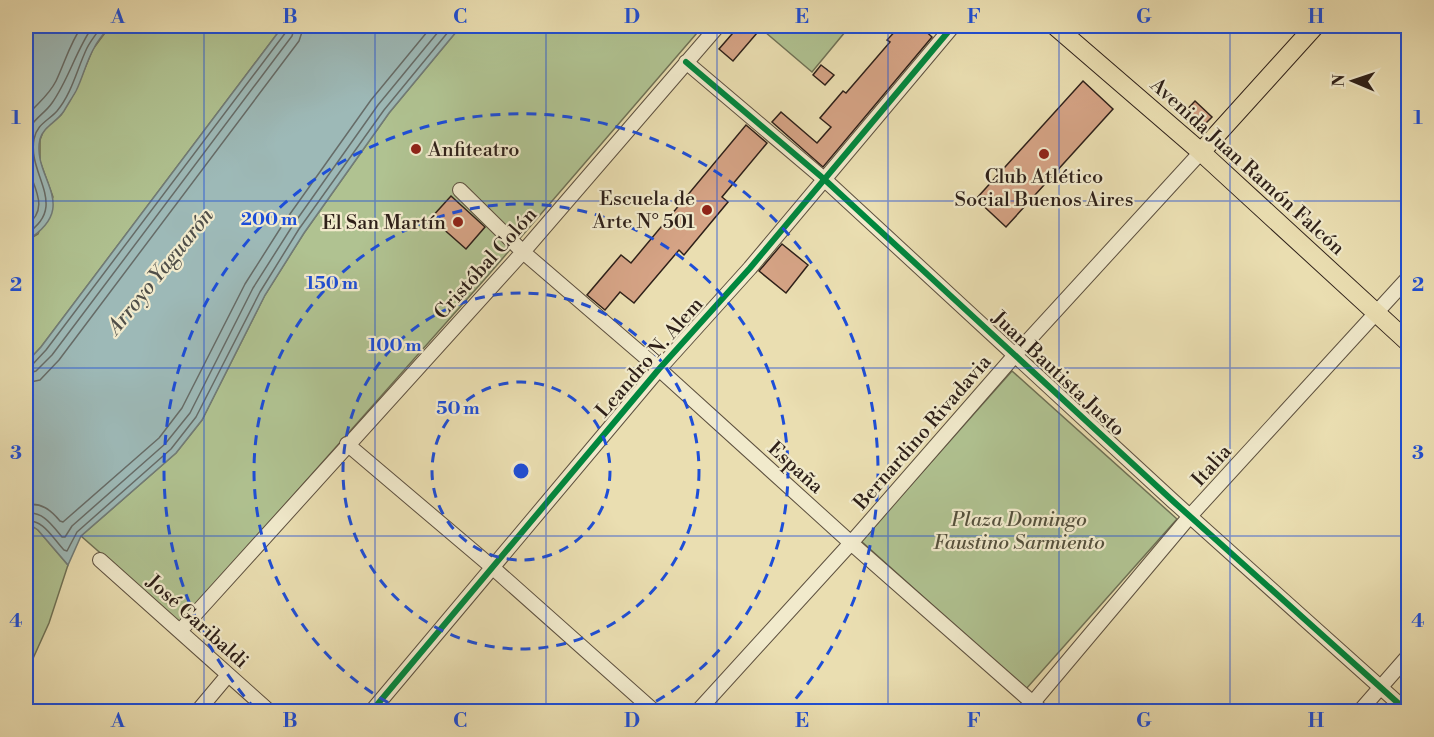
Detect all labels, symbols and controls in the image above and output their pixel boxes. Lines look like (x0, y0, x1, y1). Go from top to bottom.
text: A (110, 5, 126, 30)
text: B (282, 5, 298, 30)
text: C (453, 5, 467, 30)
text: D (624, 5, 640, 30)
text: E (795, 5, 809, 30)
text: F (967, 5, 981, 30)
text: G (1136, 5, 1152, 30)
text: H (1308, 5, 1325, 30)
north arrow (1323, 51, 1383, 111)
street label: Avenida Juan Ramón Falcón (1144, 72, 1349, 261)
text: N (1329, 73, 1349, 87)
text: 1 (11, 106, 21, 131)
text: 1 (1413, 106, 1423, 131)
place label: Anfiteatro (427, 138, 520, 163)
marker: Anfiteatro (409, 142, 423, 156)
marker: Club Atlético Social Buenos Aires (1037, 147, 1051, 161)
place label: Club Atlético Social Buenos Aires (955, 165, 1133, 213)
place label: Escuela de Arte N° 501 (591, 187, 695, 235)
water label: Arroyo Yaguarón (101, 203, 220, 341)
street label: Cristóbal Colón (429, 203, 543, 325)
marker: Escuela de Arte N° 501 (700, 203, 714, 217)
text: 200 m (241, 208, 298, 231)
place label: El San Martín (322, 211, 446, 236)
marker: El San Martín (451, 215, 465, 229)
text: 150 m (306, 272, 359, 295)
text: 2 (10, 273, 22, 298)
text: 2 (1412, 273, 1424, 298)
street label: Leandro N. Alem (591, 292, 710, 423)
street label: Juan Bautista Justo (985, 305, 1130, 442)
text: 100 m (368, 334, 422, 357)
street label: Bernardino Rivadavia (848, 350, 998, 516)
text: 50 m (436, 397, 480, 420)
street label: España (762, 437, 829, 500)
street label: Italia (1187, 439, 1238, 492)
text: 3 (10, 441, 22, 466)
text: 3 (1412, 441, 1424, 466)
centre of rings (511, 461, 531, 481)
park label: Plaza Domingo Faustino Sarmiento (933, 508, 1105, 556)
street label: José Garibaldi (140, 569, 253, 675)
text: 4 (9, 609, 23, 634)
text: 4 (1411, 609, 1425, 634)
text: A (110, 709, 126, 734)
text: B (282, 709, 298, 734)
text: C (453, 709, 467, 734)
text: D (624, 709, 640, 734)
text: E (795, 709, 809, 734)
text: F (967, 709, 981, 734)
text: G (1136, 709, 1152, 734)
text: H (1308, 709, 1325, 734)

